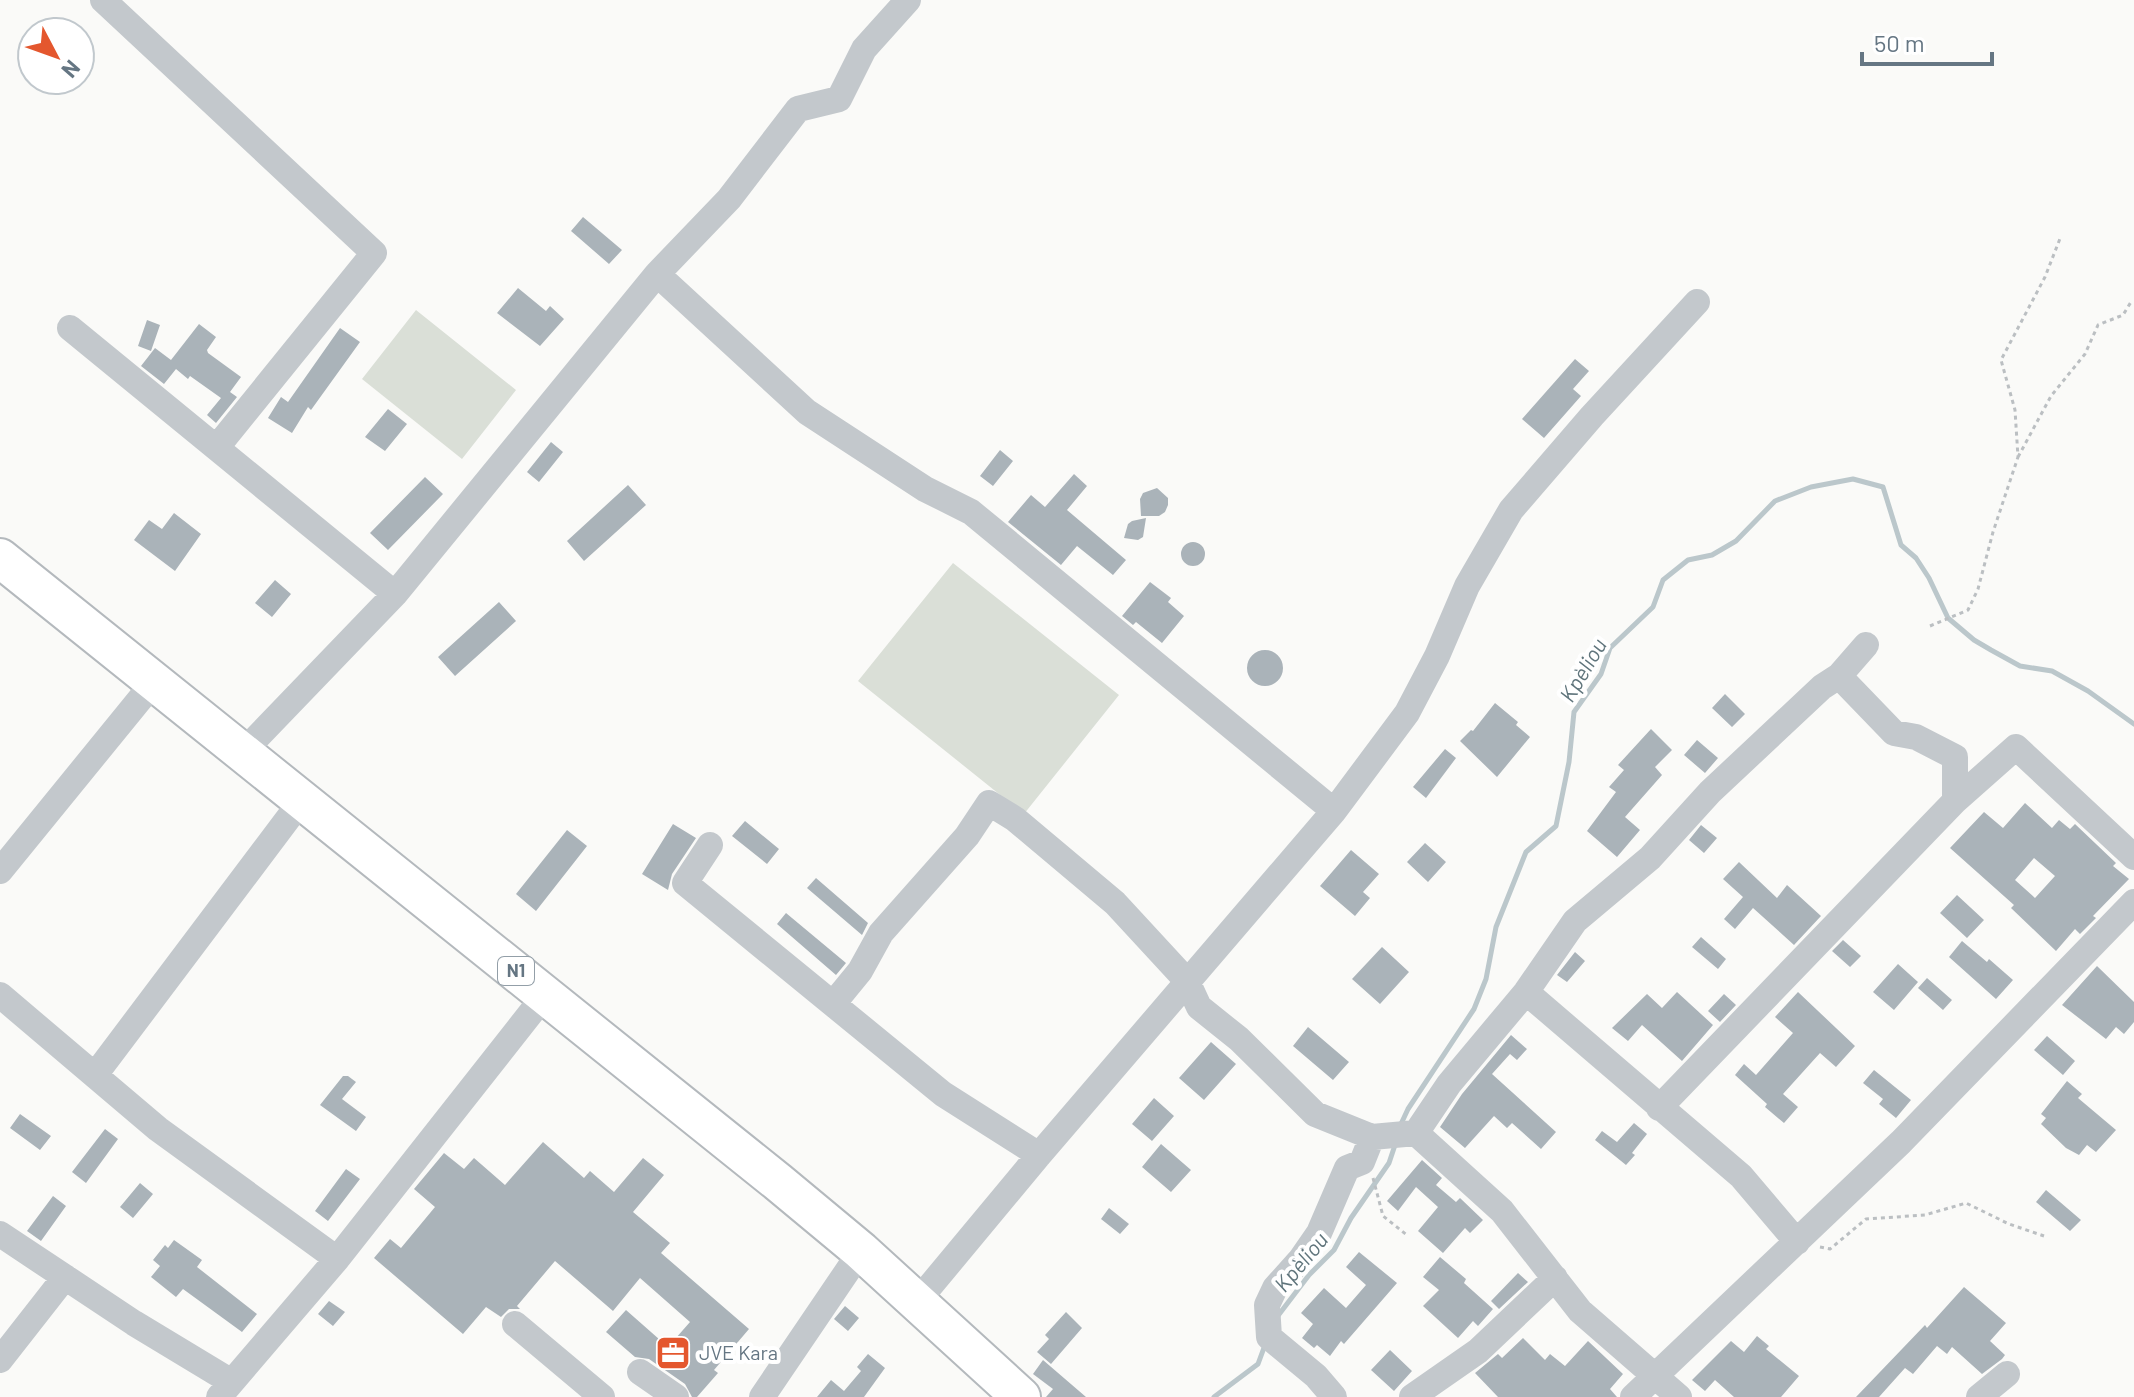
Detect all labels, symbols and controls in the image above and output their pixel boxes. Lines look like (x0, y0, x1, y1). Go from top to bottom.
north arrow (16, 16, 96, 96)
scale bar (1862, 16, 1992, 66)
text: 50 m (1874, 28, 1925, 57)
text: N (57, 56, 86, 84)
water label: Kpèliou (1553, 633, 1611, 706)
road number: N1 (498, 957, 534, 985)
water label: Kpèliou (1268, 1226, 1333, 1296)
office icon: JVE Kara (654, 1334, 692, 1372)
place label: JVE Kara (699, 1340, 778, 1364)

